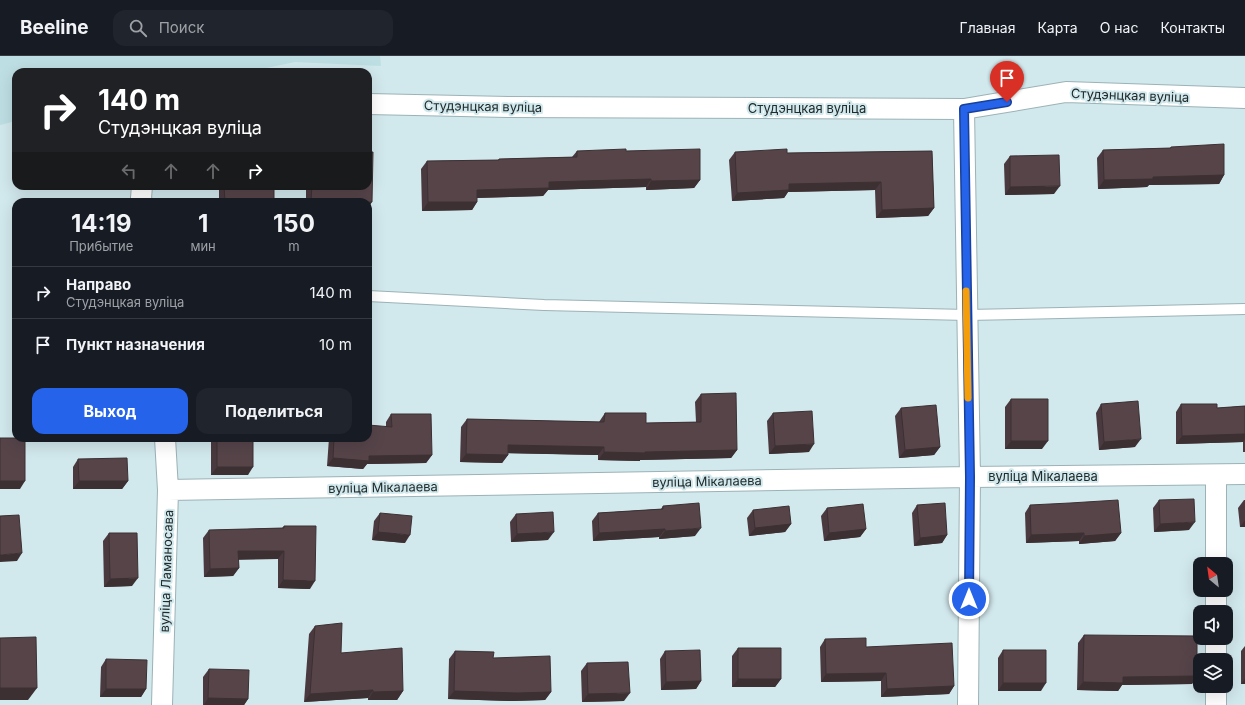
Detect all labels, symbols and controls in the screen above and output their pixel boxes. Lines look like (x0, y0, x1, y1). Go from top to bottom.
search box (113, 10, 393, 46)
text: Beeline (20, 16, 89, 39)
icon: search (127, 17, 149, 39)
text: Поиск (159, 18, 204, 37)
text: Главная (960, 19, 1015, 36)
text: Карта (1037, 19, 1078, 36)
text: О нас (1100, 19, 1138, 36)
text: Контакты (1160, 19, 1225, 36)
pin (990, 61, 1024, 102)
icon: arrive (996, 67, 1018, 89)
text: 140 m (98, 83, 180, 117)
icon: right (32, 84, 84, 136)
street label: Студэнцкая вуліца (1071, 85, 1189, 105)
street label: Студэнцкая вуліца (424, 97, 542, 115)
street label: Студэнцкая вуліца (748, 100, 866, 116)
text: Студэнцкая вуліца (98, 117, 262, 138)
icon: left (118, 160, 140, 182)
icon: ahead (160, 160, 182, 182)
icon: ahead (202, 160, 224, 182)
icon: right (244, 160, 266, 182)
text: 14:19 (71, 209, 131, 238)
text: 1 (198, 209, 208, 238)
text: 150 (273, 209, 315, 238)
text: Прибытие (69, 238, 133, 254)
text: мин (190, 238, 216, 254)
text: m (288, 238, 300, 254)
text: Направо (66, 275, 131, 294)
icon: right (32, 282, 54, 304)
text: 140 m (309, 283, 352, 302)
text: Студэнцкая вуліца (66, 294, 184, 310)
icon: arrive (32, 334, 54, 356)
text: Пункт назначения (66, 335, 205, 354)
text: 10 m (319, 335, 352, 354)
button: Выход (32, 388, 188, 434)
button: Поделиться (196, 388, 352, 434)
street label: вуліца Мікалаева (988, 468, 1098, 484)
street label: вуліца Мікалаева (652, 472, 762, 490)
street label: вуліца Мікалаева (328, 478, 438, 496)
street label: вуліца Ламаносава (156, 509, 176, 633)
north arrow (1193, 557, 1233, 597)
map controls (1193, 557, 1233, 693)
position arrow (948, 578, 990, 620)
button: sound (1193, 605, 1233, 645)
button: layers (1193, 653, 1233, 693)

